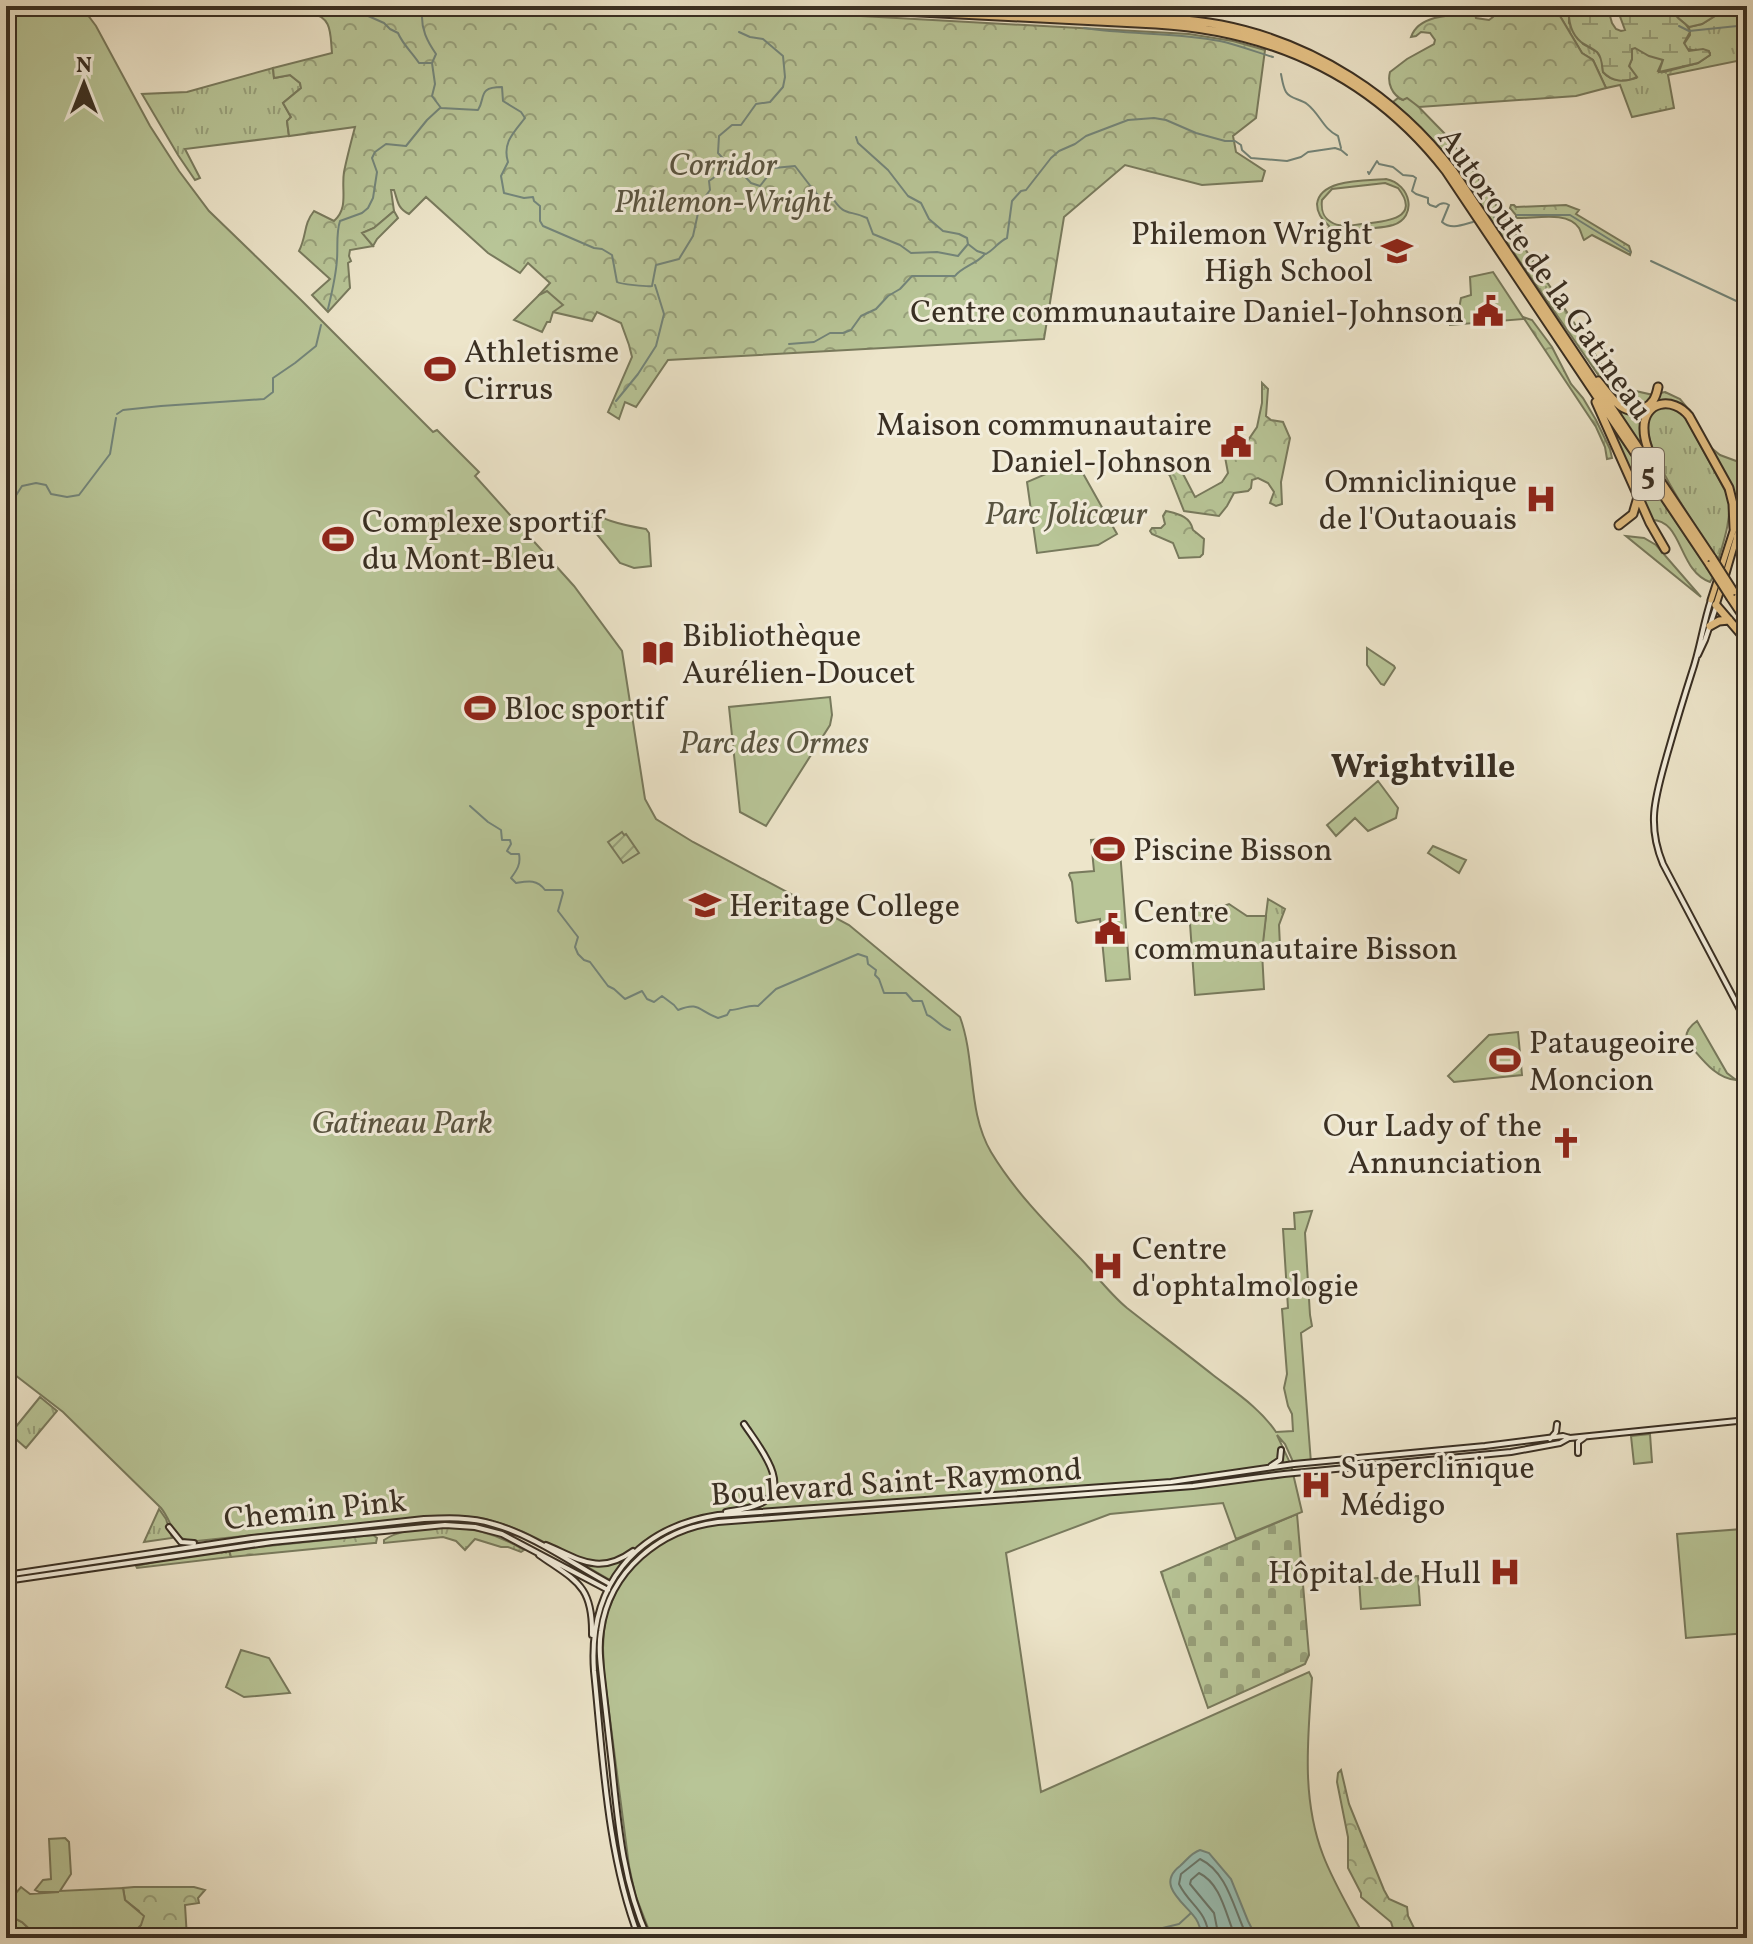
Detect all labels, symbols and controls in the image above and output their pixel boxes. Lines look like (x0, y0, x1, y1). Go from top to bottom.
north arrow (44, 44, 124, 124)
text: N (76, 51, 92, 82)
street label: Autoroute de la Gatineau (1426, 119, 1661, 430)
park label: Corridor Philemon-Wright (614, 145, 833, 226)
place label: Philemon Wright High School (1131, 214, 1373, 295)
school or university icon: Philemon Wright High School (1380, 234, 1414, 268)
place label: Centre communautaire Daniel-Johnson (910, 292, 1464, 336)
public building icon: Centre communautaire Daniel-Johnson (1471, 294, 1505, 328)
place label: Athletisme Cirrus (464, 332, 619, 413)
sports icon: Athletisme Cirrus (423, 352, 457, 386)
place label: Maison communautaire Daniel-Johnson (876, 405, 1212, 486)
public building icon: Maison communautaire Daniel-Johnson (1219, 425, 1253, 459)
road number: 5 (1632, 448, 1664, 500)
place label: Omniclinique de l'Outaouais (1319, 462, 1517, 543)
hospital icon: Omniclinique de l'Outaouais (1524, 482, 1558, 516)
park label: Parc Jolicœur (985, 494, 1148, 538)
place label: Complexe sportif du Mont-Bleu (362, 502, 606, 583)
sports icon: Complexe sportif du Mont-Bleu (321, 522, 355, 556)
place label: Bibliothèque Aurélien-Doucet (682, 616, 916, 697)
library icon: Bibliothèque Aurélien-Doucet (641, 636, 675, 670)
place label: Bloc sportif (504, 689, 669, 733)
sports icon: Bloc sportif (463, 691, 497, 725)
park label: Parc des Ormes (679, 723, 869, 767)
district label: Wrightville (1331, 745, 1515, 792)
place label: Piscine Bisson (1133, 830, 1333, 874)
sports icon: Piscine Bisson (1092, 832, 1126, 866)
place label: Heritage College (729, 886, 960, 930)
school or university icon: Heritage College (688, 888, 722, 922)
place label: Centre communautaire Bisson (1134, 892, 1458, 973)
public building icon: Centre communautaire Bisson (1093, 912, 1127, 946)
place label: Pataugeoire Moncion (1529, 1023, 1695, 1104)
sports icon: Pataugeoire Moncion (1488, 1043, 1522, 1077)
park label: Gatineau Park (312, 1103, 493, 1147)
place label: Our Lady of the Annunciation (1323, 1106, 1542, 1187)
church icon: Our Lady of the Annunciation (1549, 1126, 1583, 1160)
place label: Centre d'ophtalmologie (1132, 1229, 1359, 1310)
hospital icon: Centre d'ophtalmologie (1091, 1249, 1125, 1283)
place label: Superclinique Médigo (1340, 1448, 1535, 1529)
street label: Boulevard Saint-Raymond (709, 1449, 1083, 1519)
hospital icon: Superclinique Médigo (1299, 1468, 1333, 1502)
street label: Chemin Pink (222, 1481, 409, 1543)
place label: Hôpital de Hull (1268, 1553, 1481, 1597)
hospital icon: Hôpital de Hull (1488, 1555, 1522, 1589)

